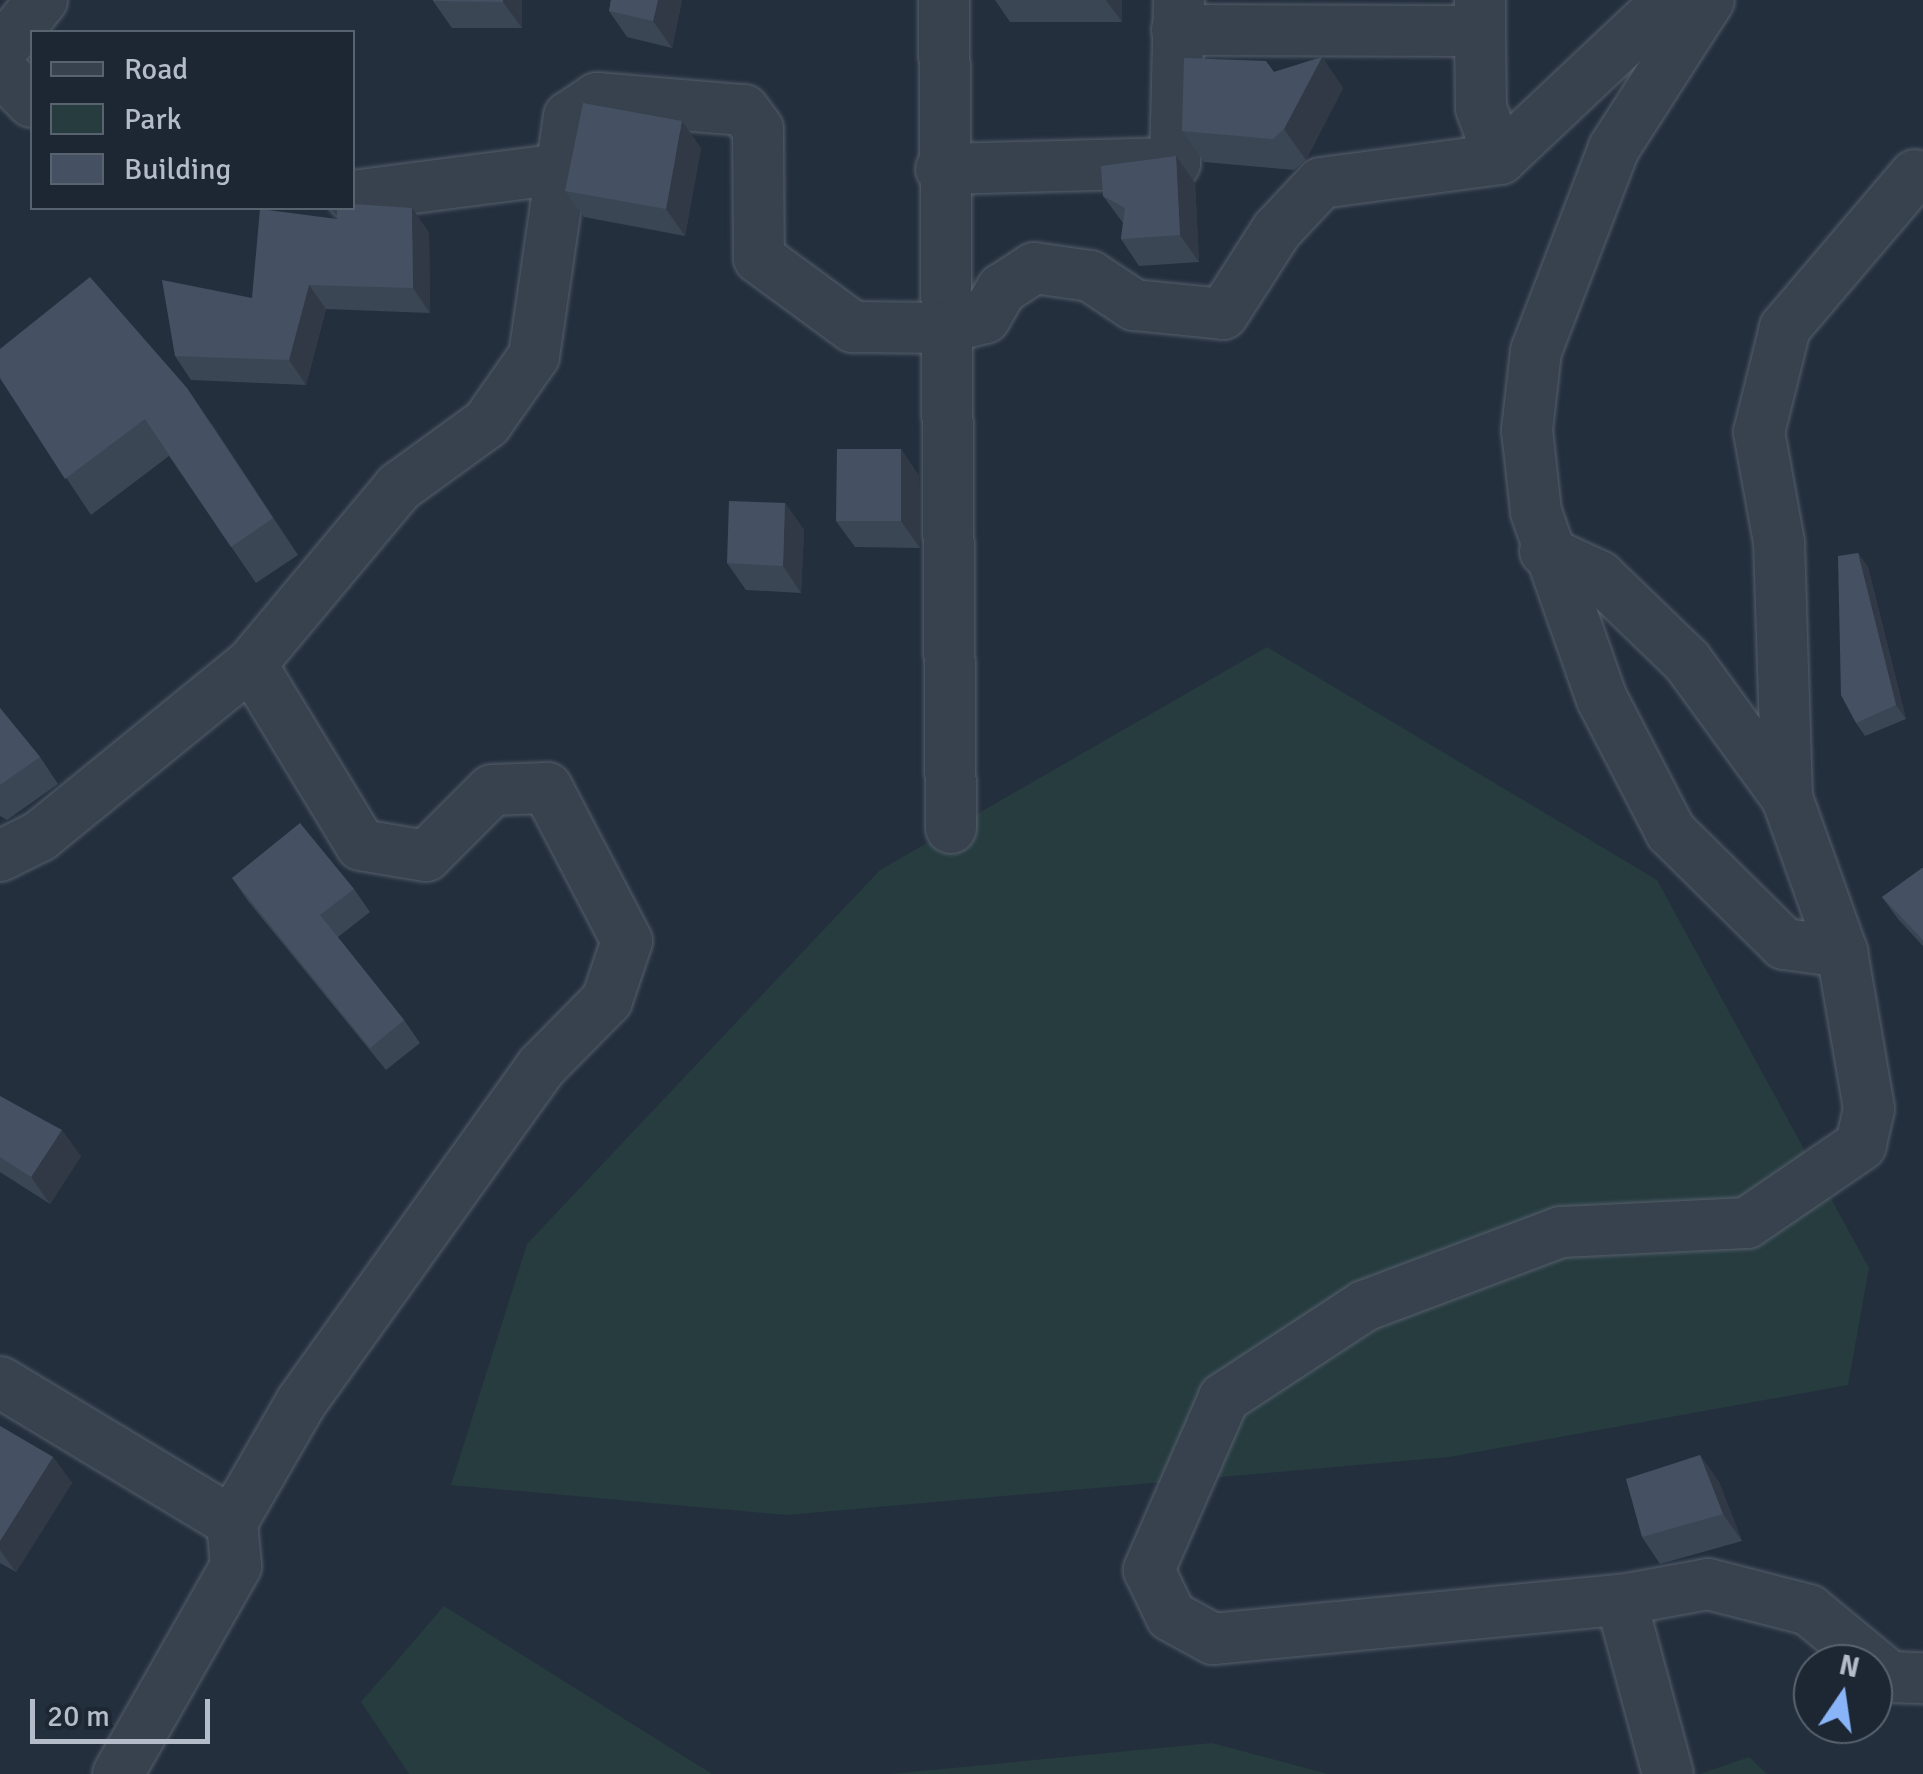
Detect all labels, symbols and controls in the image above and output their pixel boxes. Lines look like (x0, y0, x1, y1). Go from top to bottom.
legend (30, 30, 355, 210)
text: Road (124, 51, 188, 88)
text: Park (124, 101, 182, 138)
text: Building (124, 151, 231, 188)
north arrow (1793, 1644, 1893, 1744)
text: N (1836, 1648, 1863, 1685)
scale bar (35, 1679, 215, 1741)
text: 20 m (47, 1698, 110, 1735)

